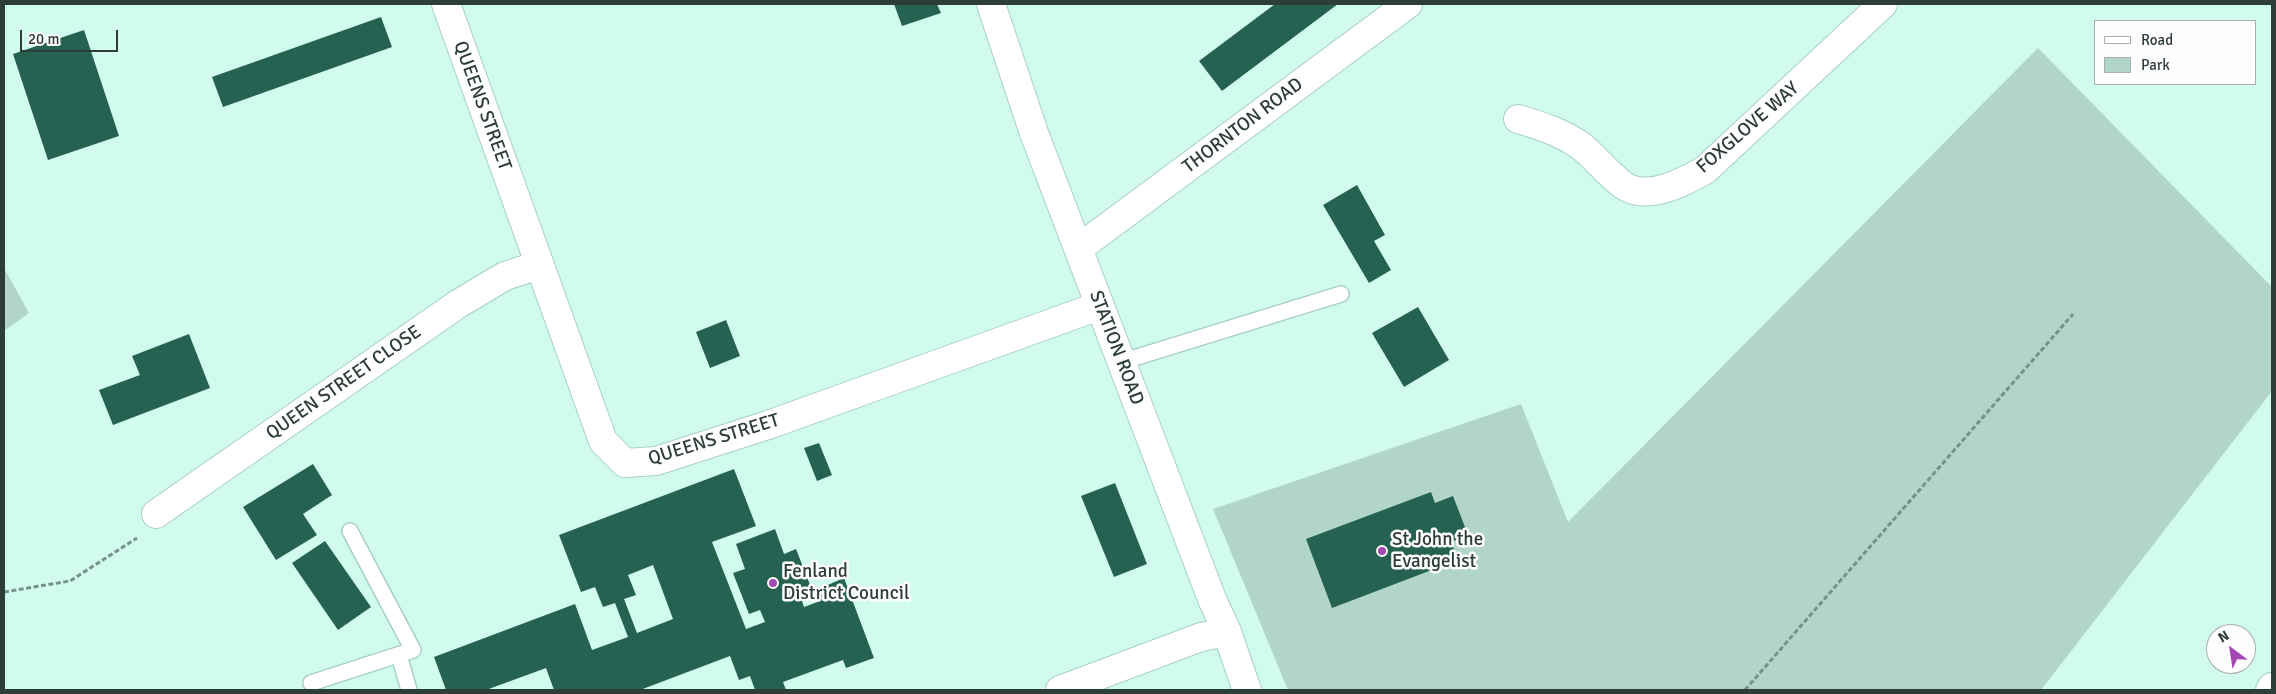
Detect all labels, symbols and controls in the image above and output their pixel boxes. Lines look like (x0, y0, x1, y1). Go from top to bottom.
scale bar (22, 20, 120, 52)
legend (2094, 20, 2256, 85)
text: 20 m (28, 30, 59, 48)
text: Road (2141, 31, 2173, 49)
street label: QUEENS STREET (448, 38, 516, 174)
text: Park (2141, 56, 2170, 74)
street label: THORNTON ROAD (1178, 73, 1308, 179)
street label: FOXGLOVE WAY (1692, 77, 1804, 179)
street label: STATION ROAD (1084, 288, 1148, 408)
street label: QUEEN STREET CLOSE (262, 321, 426, 445)
street label: QUEENS STREET (646, 409, 782, 471)
place label: St John the Evangelist (1392, 529, 1483, 573)
marker: St John the Evangelist (1376, 545, 1388, 557)
place label: Fenland District Council (783, 561, 910, 605)
marker: Fenland District Council (767, 577, 779, 589)
north arrow (2206, 624, 2256, 674)
text: N (2215, 627, 2232, 646)

